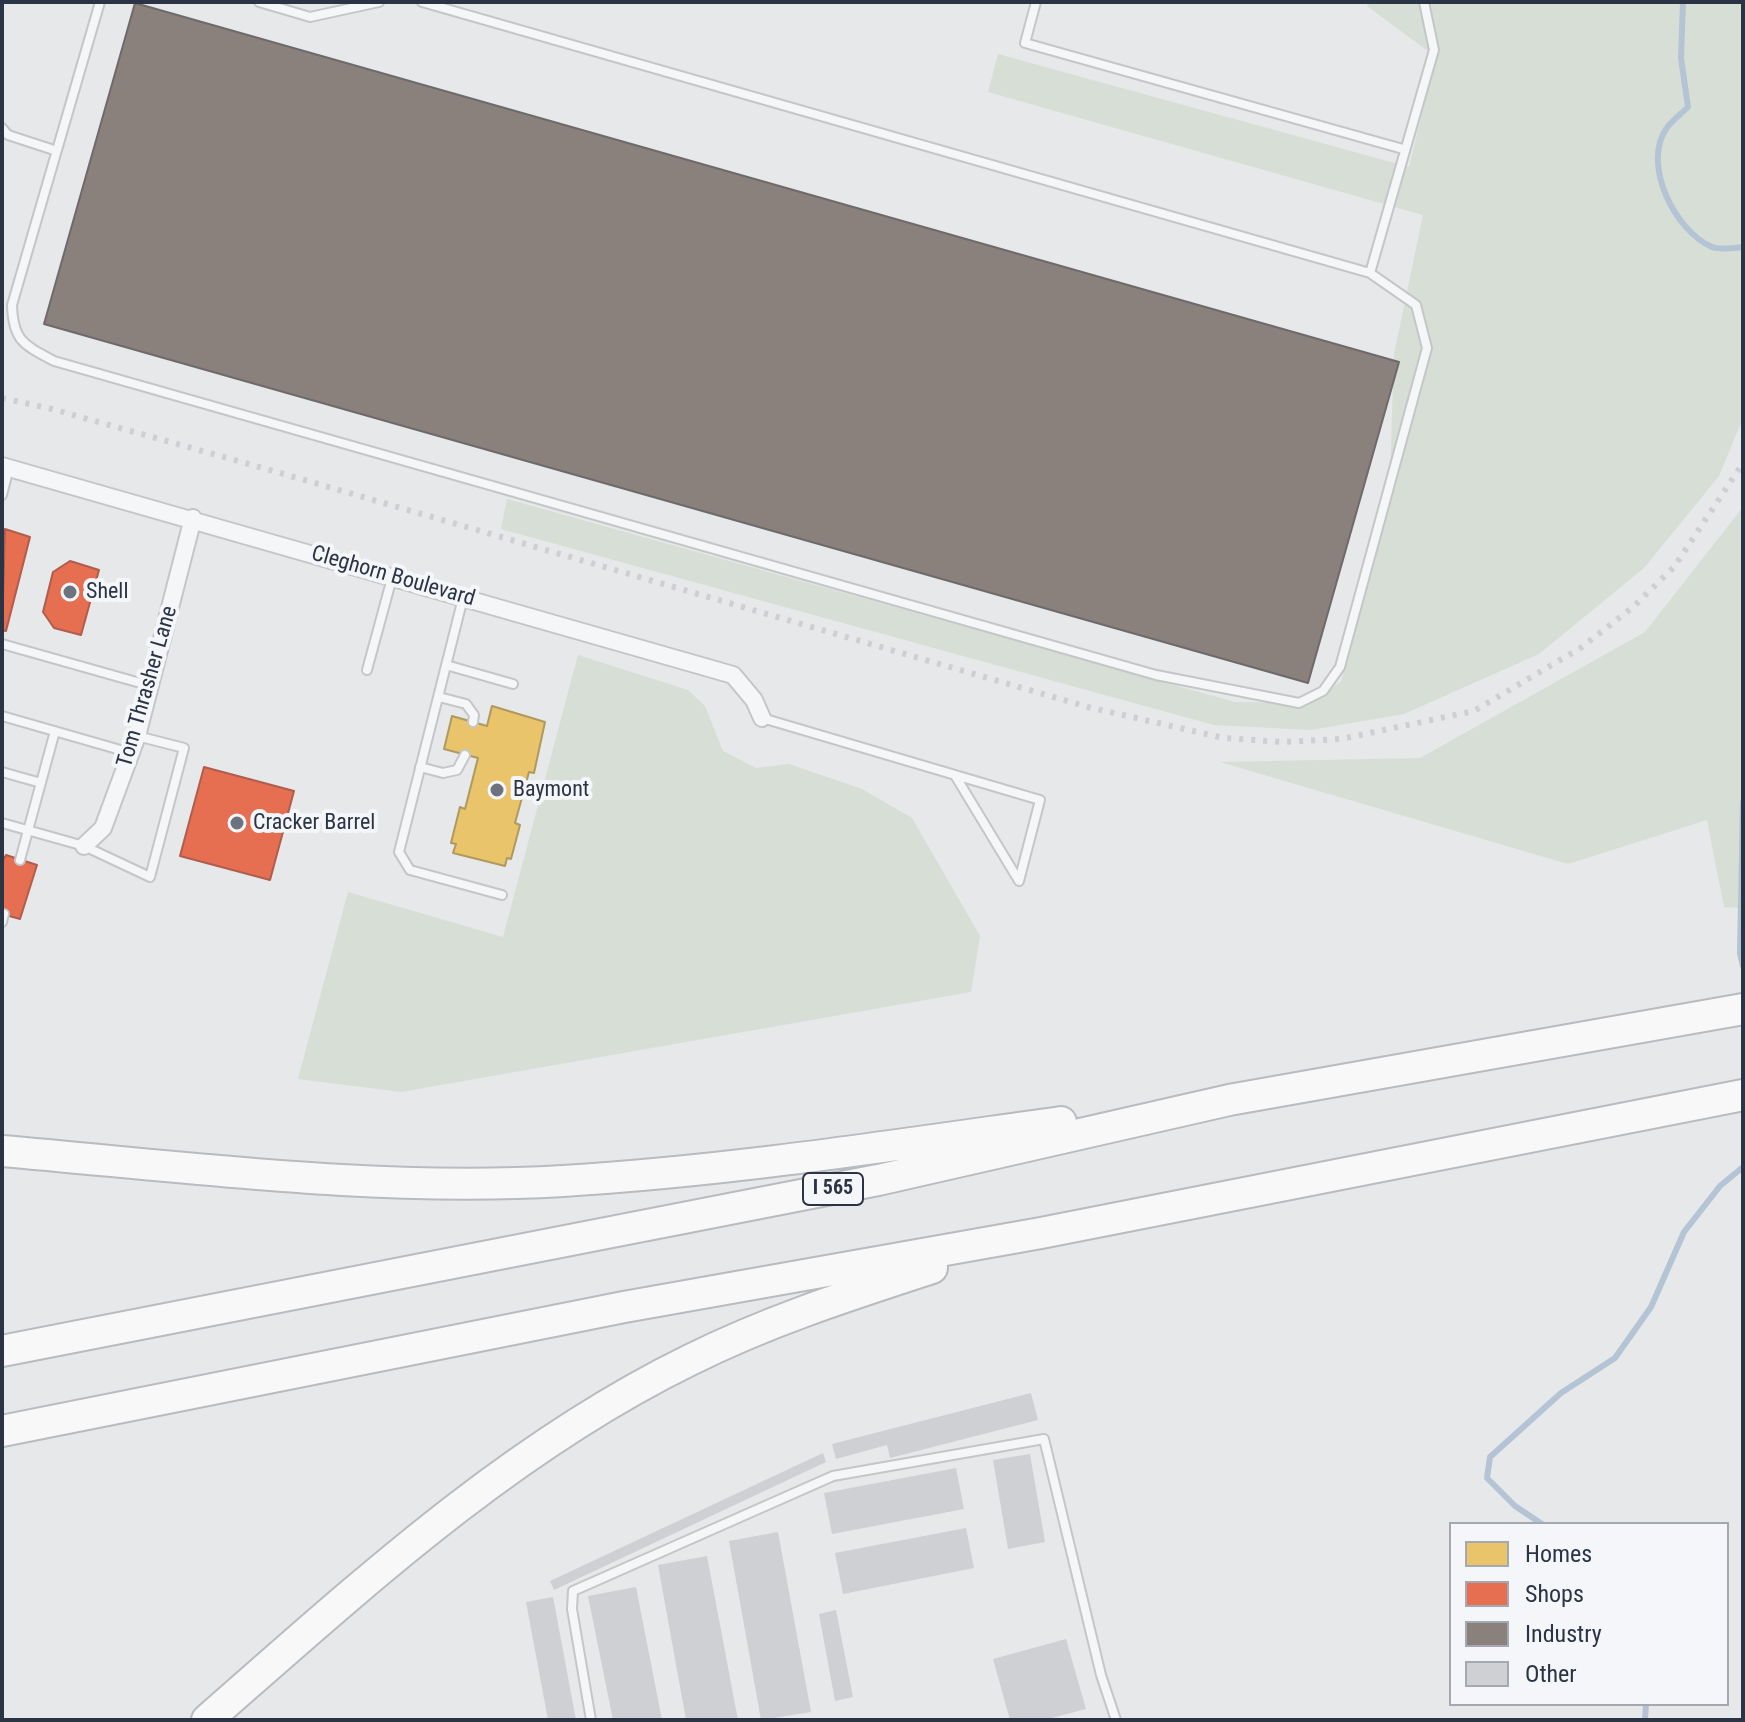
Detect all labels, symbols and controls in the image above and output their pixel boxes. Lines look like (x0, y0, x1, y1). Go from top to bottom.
street label: Cleghorn Boulevard (308, 541, 478, 613)
place label: Shell (86, 579, 128, 605)
marker: Shell (61, 583, 79, 601)
street label: Tom Thrasher Lane (112, 603, 184, 771)
place label: Baymont (513, 777, 589, 803)
marker: Baymont (488, 781, 506, 799)
place label: Cracker Barrel (253, 810, 375, 836)
marker: Cracker Barrel (228, 814, 246, 832)
road number: I 565 (803, 1173, 863, 1205)
legend (1449, 1522, 1729, 1706)
text: Homes (1525, 1540, 1592, 1568)
text: Shops (1525, 1580, 1584, 1608)
text: Industry (1525, 1620, 1602, 1648)
text: Other (1525, 1660, 1577, 1688)

